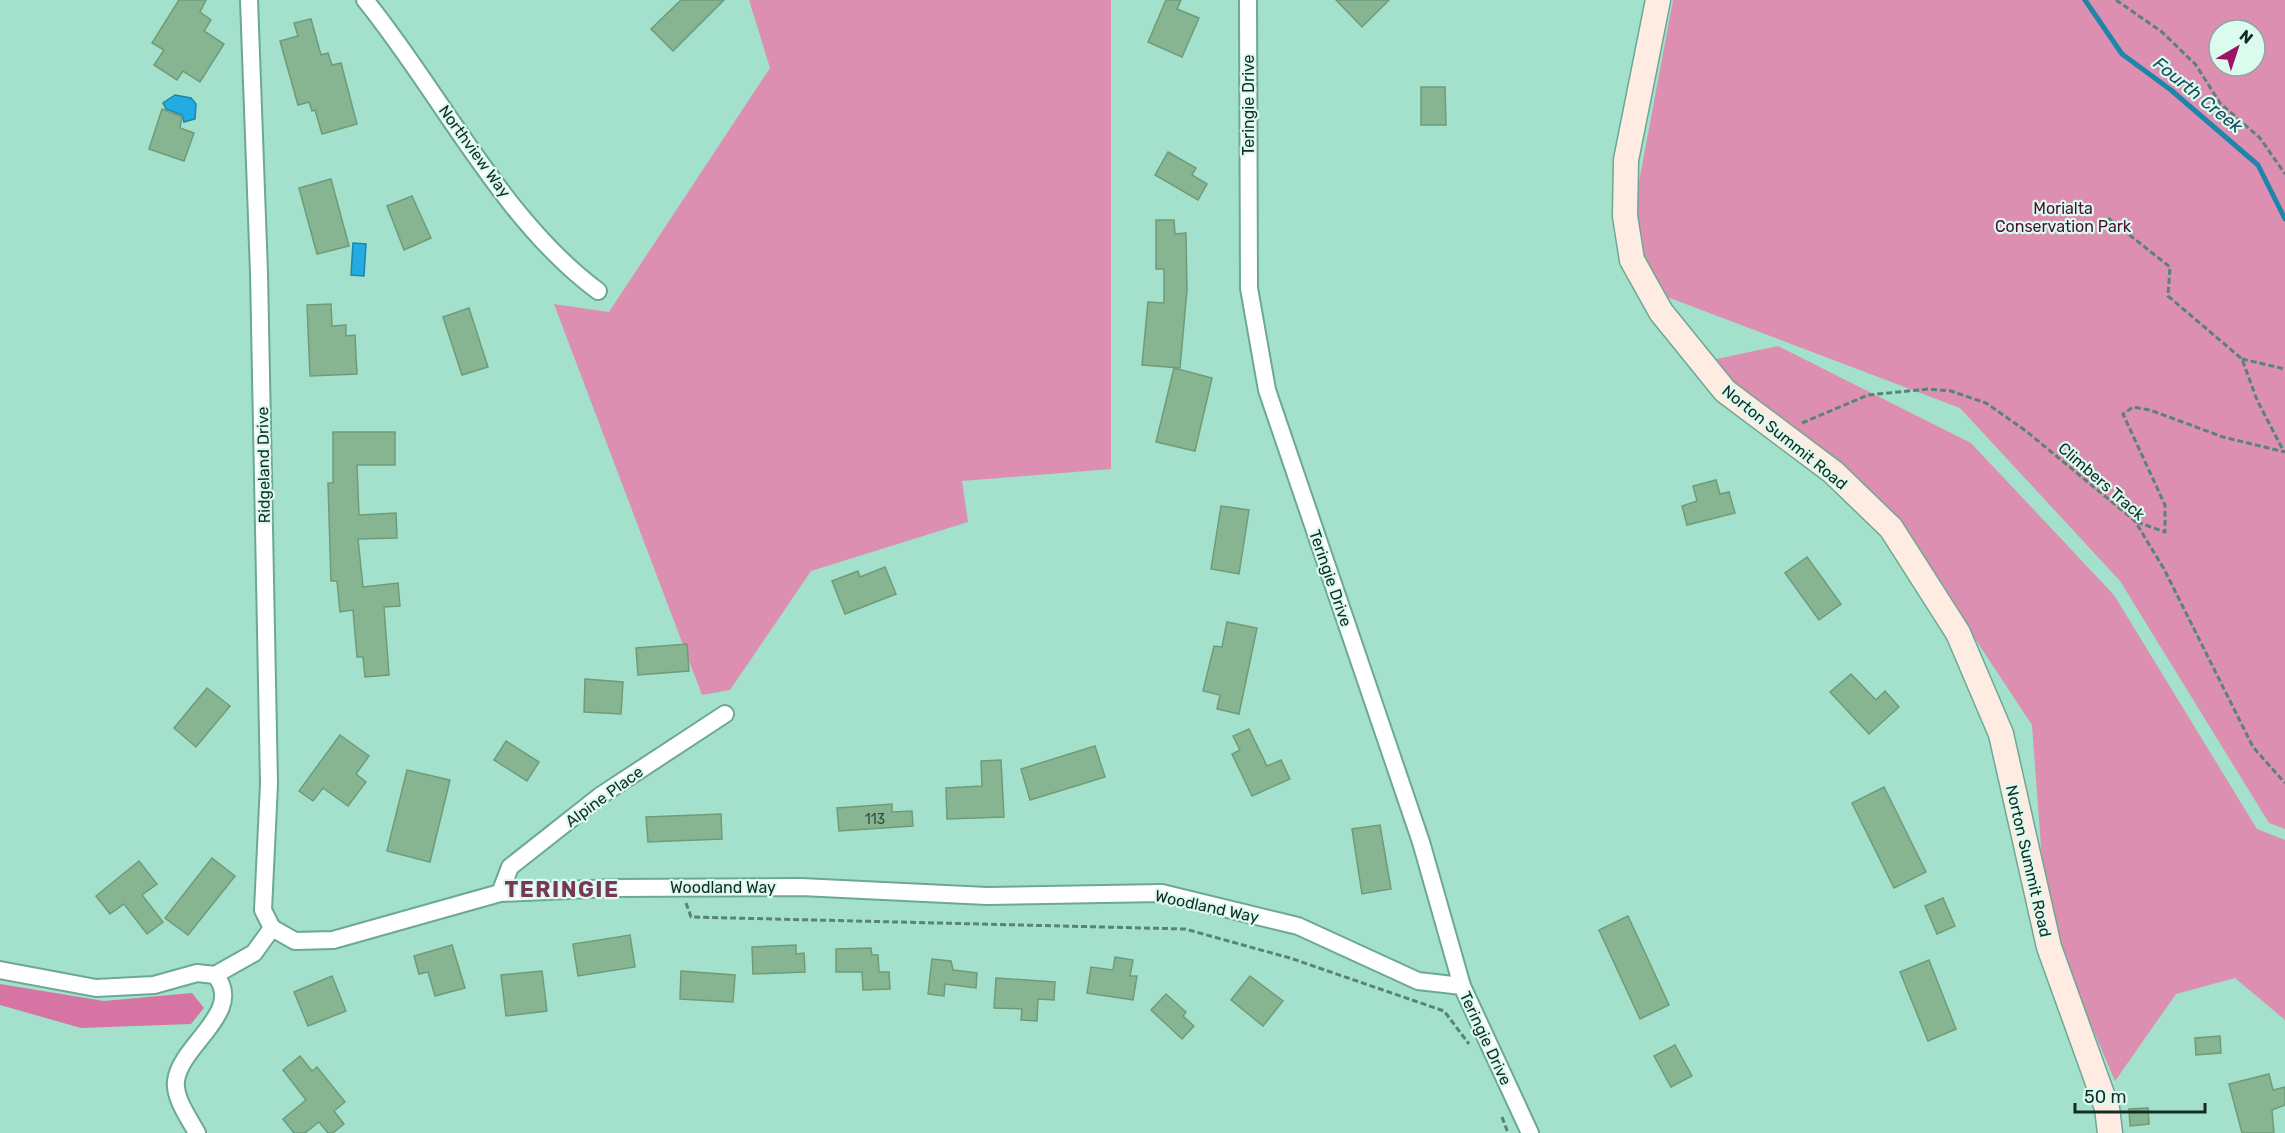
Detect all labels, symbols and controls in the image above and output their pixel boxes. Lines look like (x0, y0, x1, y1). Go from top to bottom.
north arrow (2207, 18, 2267, 78)
text: N (2236, 26, 2257, 48)
water label: Fourth Creek (2149, 52, 2248, 138)
street label: Teringie Drive (1239, 54, 1258, 156)
street label: Northview Way (435, 101, 515, 201)
park label: Morialta Conservation Park (1995, 199, 2132, 236)
street label: Norton Summit Road (1718, 381, 1851, 494)
street label: Ridgeland Drive (253, 406, 274, 524)
street label: Climbers Track (2054, 439, 2149, 525)
street label: Teringie Drive (1305, 527, 1356, 629)
street label: Alpine Place (562, 762, 647, 831)
street label: Norton Summit Road (2002, 783, 2055, 939)
house number: 113 (865, 811, 885, 828)
district label: TERINGIE (504, 876, 620, 903)
street label: Woodland Way (670, 878, 776, 897)
street label: Woodland Way (1153, 886, 1261, 927)
street label: Teringie Drive (1456, 988, 1516, 1088)
scale bar (2075, 1076, 2206, 1114)
text: 50 m (2084, 1086, 2127, 1108)

